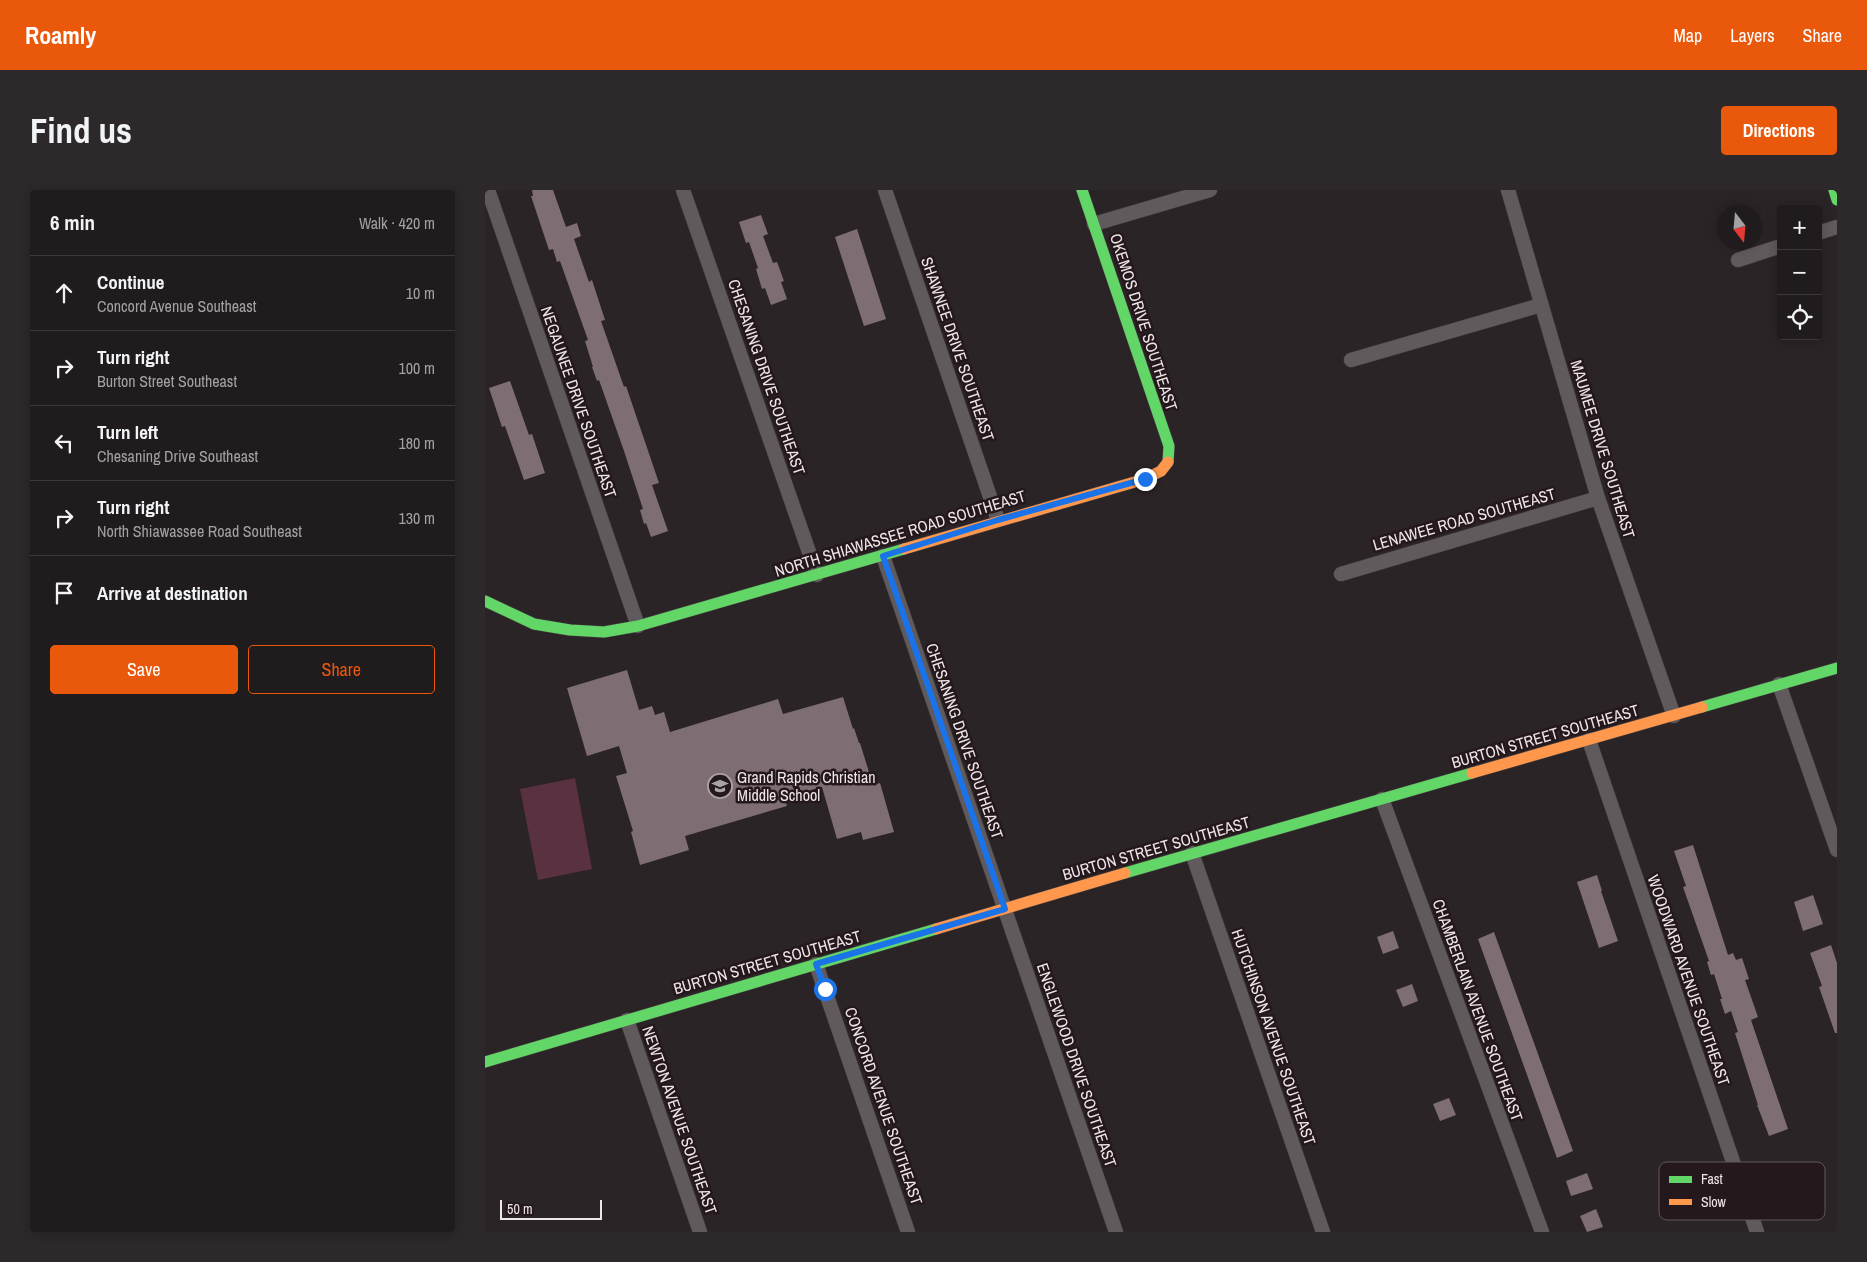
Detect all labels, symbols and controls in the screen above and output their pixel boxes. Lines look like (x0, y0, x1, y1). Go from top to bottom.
text: Roamly (25, 19, 96, 51)
text: Map (1674, 23, 1702, 48)
text: Layers (1730, 23, 1775, 48)
text: Share (1803, 23, 1842, 48)
button: Directions (1721, 106, 1837, 155)
text: Find us (30, 107, 132, 154)
north arrow (1717, 205, 1762, 250)
map controls (1777, 205, 1822, 340)
button: + (1777, 205, 1822, 250)
text: 6 min (50, 208, 95, 237)
text: Walk · 420 m (359, 212, 435, 234)
street label: OKEMOS DRIVE SOUTHEAST (1105, 231, 1183, 413)
button: − (1777, 250, 1822, 295)
street label: SHAWNEE DRIVE SOUTHEAST (916, 254, 1000, 444)
text: Continue (97, 269, 165, 295)
street label: CHESANING DRIVE SOUTHEAST (723, 276, 811, 478)
icon: ahead (50, 279, 78, 307)
text: 10 m (406, 282, 435, 304)
text: Concord Avenue Southeast (97, 295, 257, 317)
button: locate (1777, 295, 1822, 340)
street label: NEGAUNEE DRIVE SOUTHEAST (536, 303, 622, 501)
text: Turn right (97, 344, 169, 370)
icon: right (50, 354, 78, 382)
text: 100 m (399, 357, 435, 379)
street label: MAUMEE DRIVE SOUTHEAST (1565, 357, 1641, 541)
text: Burton Street Southeast (97, 370, 237, 392)
text: Turn left (97, 419, 158, 445)
icon: left (50, 429, 78, 457)
text: 180 m (399, 432, 435, 454)
text: Chesaning Drive Southeast (97, 445, 258, 467)
route end (1134, 468, 1157, 491)
street label: LENAWEE ROAD SOUTHEAST (1370, 482, 1558, 556)
street label: NORTH SHIAWASSEE ROAD SOUTHEAST (772, 484, 1028, 582)
text: Turn right (97, 494, 169, 520)
icon: right (50, 504, 78, 532)
text: 130 m (399, 507, 435, 529)
text: North Shiawassee Road Southeast (97, 520, 302, 542)
icon: arrive (50, 579, 78, 607)
text: Arrive at destination (97, 580, 248, 606)
street label: CHESANING DRIVE SOUTHEAST (921, 640, 1009, 842)
button: Save (50, 645, 238, 694)
button: Share (248, 645, 435, 694)
street label: BURTON STREET SOUTHEAST (1449, 699, 1641, 773)
place label: Grand Rapids Christian Middle School (737, 766, 876, 806)
school or university icon: Grand Rapids Christian Middle School (707, 773, 733, 799)
street label: BURTON STREET SOUTHEAST (1060, 811, 1252, 885)
street label: WOODWARD AVENUE SOUTHEAST (1643, 872, 1735, 1088)
street label: CHAMBERLAIN AVENUE SOUTHEAST (1428, 896, 1528, 1124)
street label: BURTON STREET SOUTHEAST (671, 925, 863, 999)
street label: HUTCHINSON AVENUE SOUTHEAST (1227, 926, 1321, 1148)
street label: ENGLEWOOD DRIVE SOUTHEAST (1032, 960, 1122, 1170)
route start (814, 978, 837, 1001)
street label: CONCORD AVENUE SOUTHEAST (840, 1004, 928, 1208)
street label: NEWTON AVENUE SOUTHEAST (637, 1023, 723, 1217)
legend (1659, 1162, 1825, 1220)
text: Fast (1701, 1170, 1723, 1188)
text: Slow (1701, 1193, 1727, 1211)
scale bar (500, 1197, 603, 1220)
text: 50 m (507, 1200, 533, 1218)

